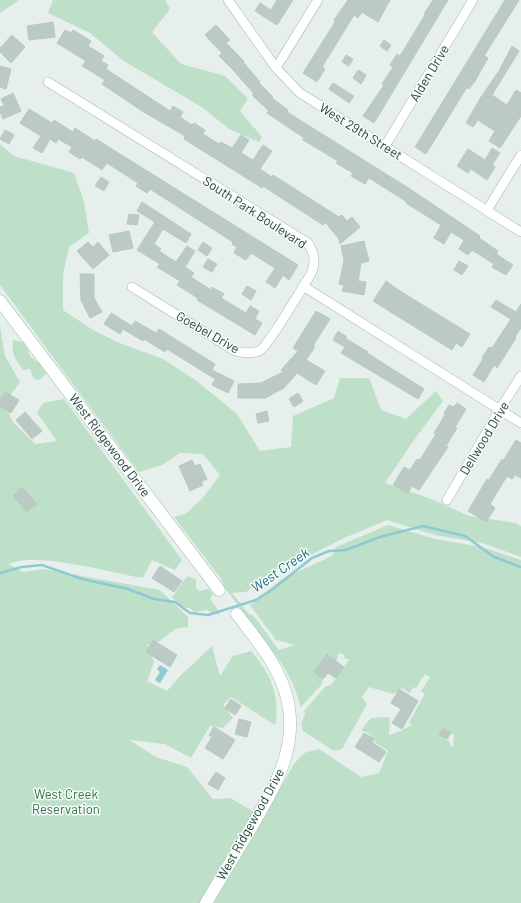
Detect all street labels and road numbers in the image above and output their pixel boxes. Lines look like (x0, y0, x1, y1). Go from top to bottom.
street label: Alden Drive (406, 42, 452, 104)
street label: West 29th Street (317, 99, 405, 163)
street label: South Park Boulevard (200, 172, 310, 252)
street label: Goebel Drive (173, 307, 243, 357)
street label: West Ridgewood Drive (66, 390, 154, 500)
street label: Dellwood Drive (456, 398, 512, 478)
street label: West Ridgewood Drive (213, 765, 287, 883)

